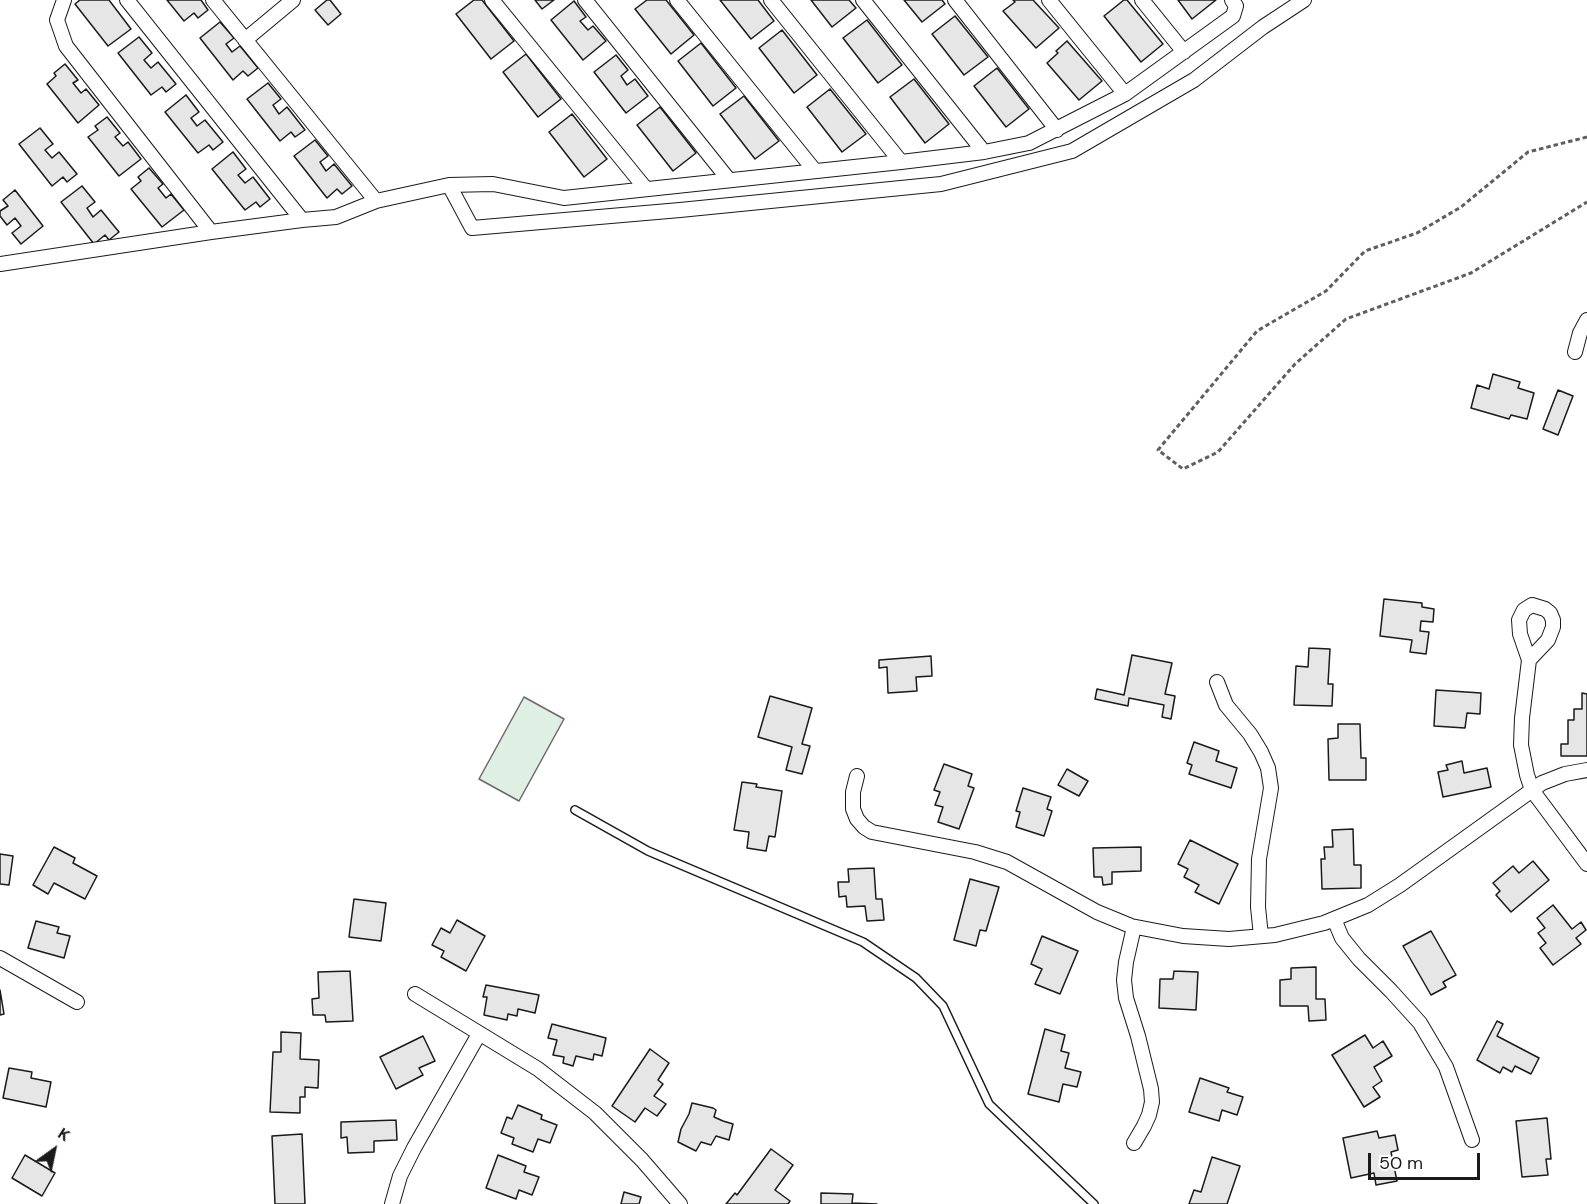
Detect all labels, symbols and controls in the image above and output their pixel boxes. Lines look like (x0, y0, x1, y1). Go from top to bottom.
north arrow (24, 1120, 84, 1180)
text: K (54, 1123, 74, 1146)
scale bar (1371, 1141, 1484, 1179)
text: 50 m (1379, 1151, 1423, 1175)

